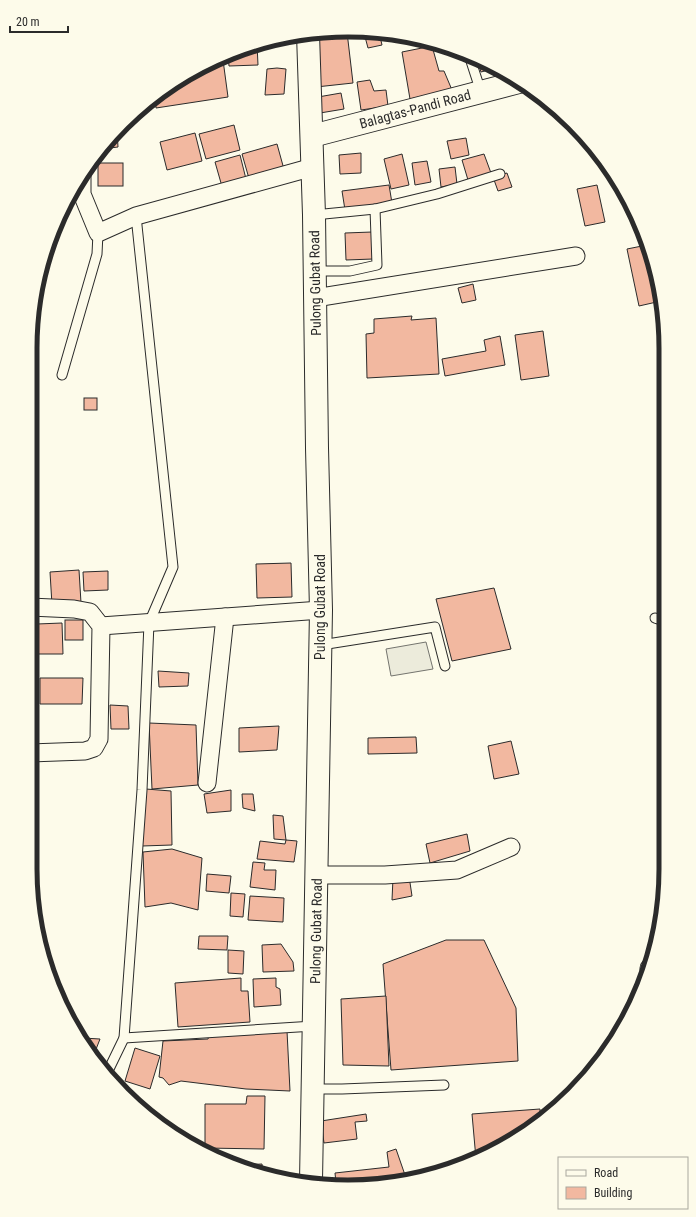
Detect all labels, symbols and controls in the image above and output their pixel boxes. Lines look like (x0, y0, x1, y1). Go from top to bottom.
scale bar (10, 8, 68, 34)
text: 20 m (16, 15, 40, 29)
street label: Balagtas-Pandi Road (358, 86, 472, 132)
street label: Pulong Gubat Road (306, 230, 324, 336)
street label: Pulong Gubat Road (312, 554, 328, 660)
street label: Pulong Gubat Road (307, 878, 325, 984)
legend (558, 1157, 688, 1209)
text: Road (594, 1166, 618, 1180)
text: Building (594, 1186, 632, 1200)

